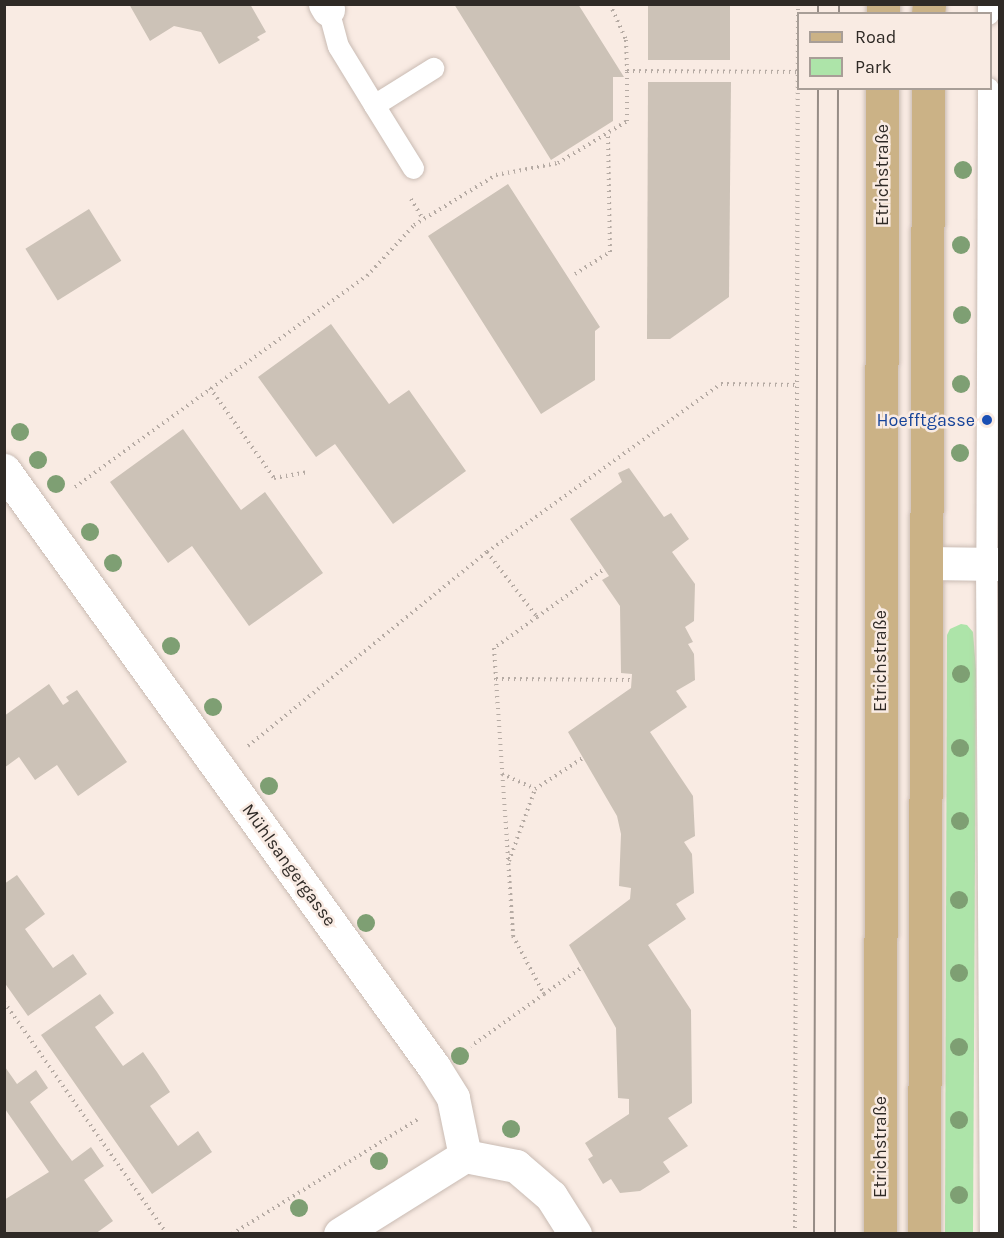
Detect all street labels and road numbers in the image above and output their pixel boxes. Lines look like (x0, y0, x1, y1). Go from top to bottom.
street label: Etrichstraße (871, 124, 893, 226)
street label: Etrichstraße (869, 610, 891, 712)
street label: Mühlsangergasse (237, 800, 341, 930)
street label: Etrichstraße (869, 1096, 891, 1198)

